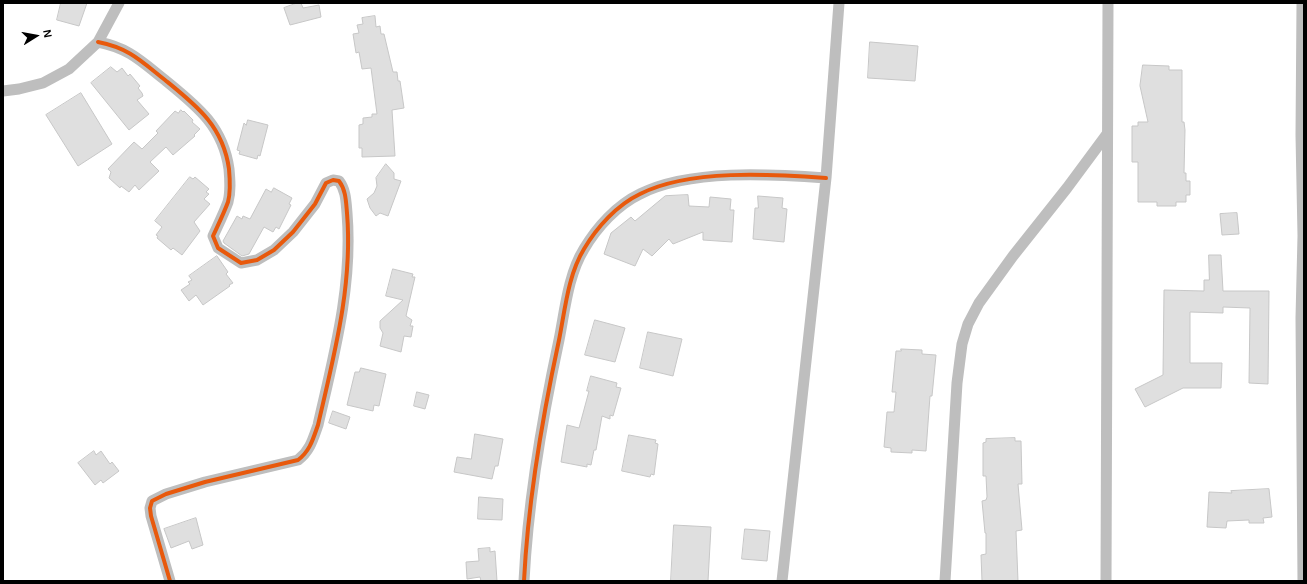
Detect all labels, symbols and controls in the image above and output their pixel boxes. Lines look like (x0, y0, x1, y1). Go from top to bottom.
north arrow (16, 16, 56, 56)
text: N (41, 29, 54, 39)

